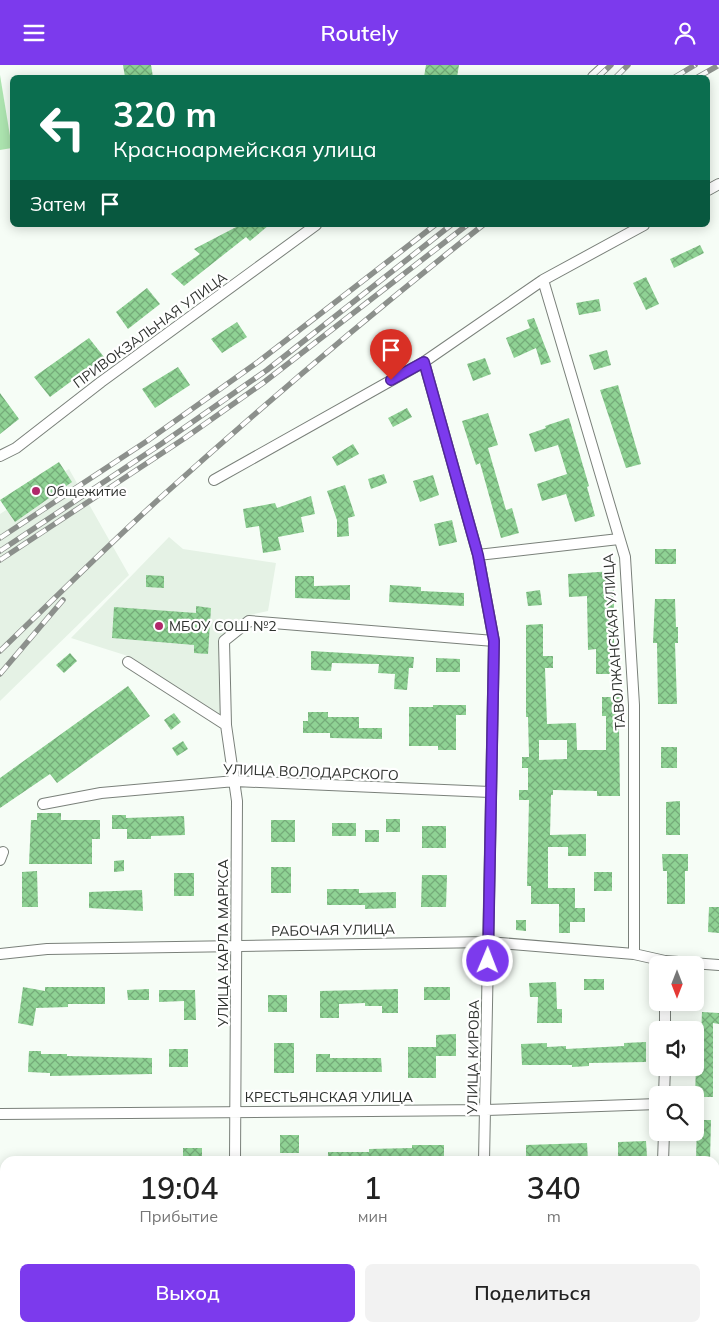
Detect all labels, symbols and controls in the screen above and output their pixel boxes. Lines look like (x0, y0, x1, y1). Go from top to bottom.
icon: menu (20, 19, 48, 47)
text: Routely (321, 19, 398, 47)
icon: person (671, 19, 699, 47)
text: 320 m (113, 92, 217, 136)
icon: left (30, 95, 95, 160)
text: Красноармейская улица (113, 135, 377, 163)
icon: arrive (96, 190, 124, 218)
text: Затем (30, 192, 86, 216)
street label: ПРИВОКЗАЛЬНАЯ УЛИЦА (70, 268, 231, 392)
pin (370, 329, 412, 380)
icon: arrive (377, 336, 405, 364)
place label: Общежитие (46, 482, 127, 500)
marker: Общежитие (30, 485, 42, 497)
street label: ТАВОЛЖАНСКАЯ УЛИЦА (599, 552, 629, 731)
place label: МБОУ СОШ №2 (169, 617, 277, 635)
marker: МБОУ СОШ №2 (153, 620, 165, 632)
street label: УЛИЦА ВОЛОДАРСКОГО (222, 760, 399, 784)
street label: УЛИЦА КАРЛА МАРКСА (214, 858, 232, 1028)
street label: РАБОЧАЯ УЛИЦА (271, 920, 396, 940)
position arrow (461, 934, 513, 986)
north arrow (649, 956, 704, 1011)
map controls (649, 956, 704, 1141)
street label: УЛИЦА КИРОВА (463, 999, 483, 1116)
button: sound (649, 1021, 704, 1076)
button: search (649, 1086, 704, 1141)
street label: КРЕСТЬЯНСКАЯ УЛИЦА (245, 1088, 414, 1106)
text: 19:04 (139, 1169, 218, 1207)
text: 1 (364, 1169, 382, 1207)
text: 340 (527, 1169, 581, 1207)
text: Прибытие (140, 1206, 218, 1226)
text: мин (358, 1206, 387, 1226)
text: m (547, 1206, 561, 1226)
button: Выход (20, 1264, 355, 1322)
button: Поделиться (365, 1264, 700, 1322)

